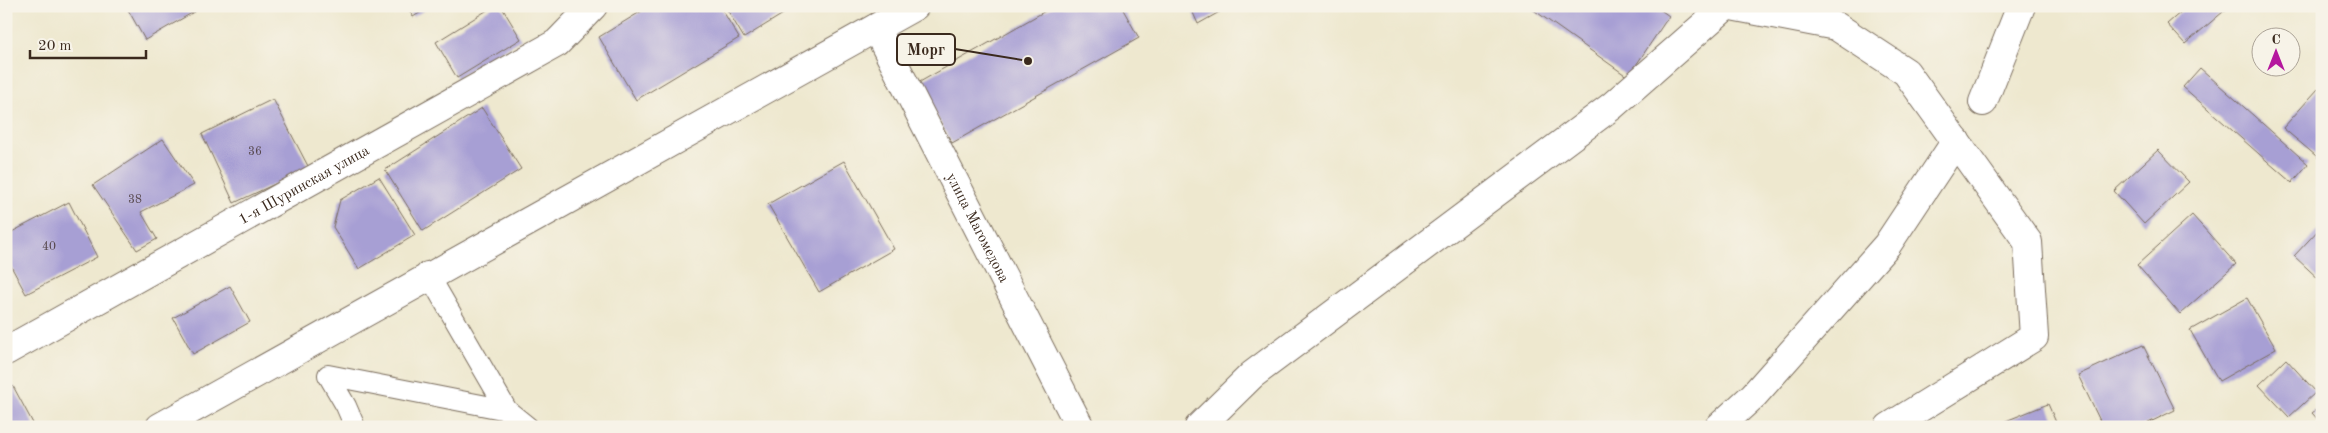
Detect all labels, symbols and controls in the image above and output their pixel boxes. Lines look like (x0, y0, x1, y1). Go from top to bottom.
scale bar (30, 28, 146, 60)
north arrow (2250, 28, 2300, 78)
text: С (2271, 33, 2281, 47)
callout: Морг (897, 34, 955, 65)
text: 20 m (38, 39, 72, 54)
text: Морг (907, 43, 945, 59)
street label: 1-я Шуринская улица (237, 143, 373, 228)
house number: 36 (248, 146, 262, 158)
street label: улица Магомедова (942, 171, 1011, 286)
house number: 38 (128, 194, 142, 206)
house number: 40 (42, 241, 56, 253)

